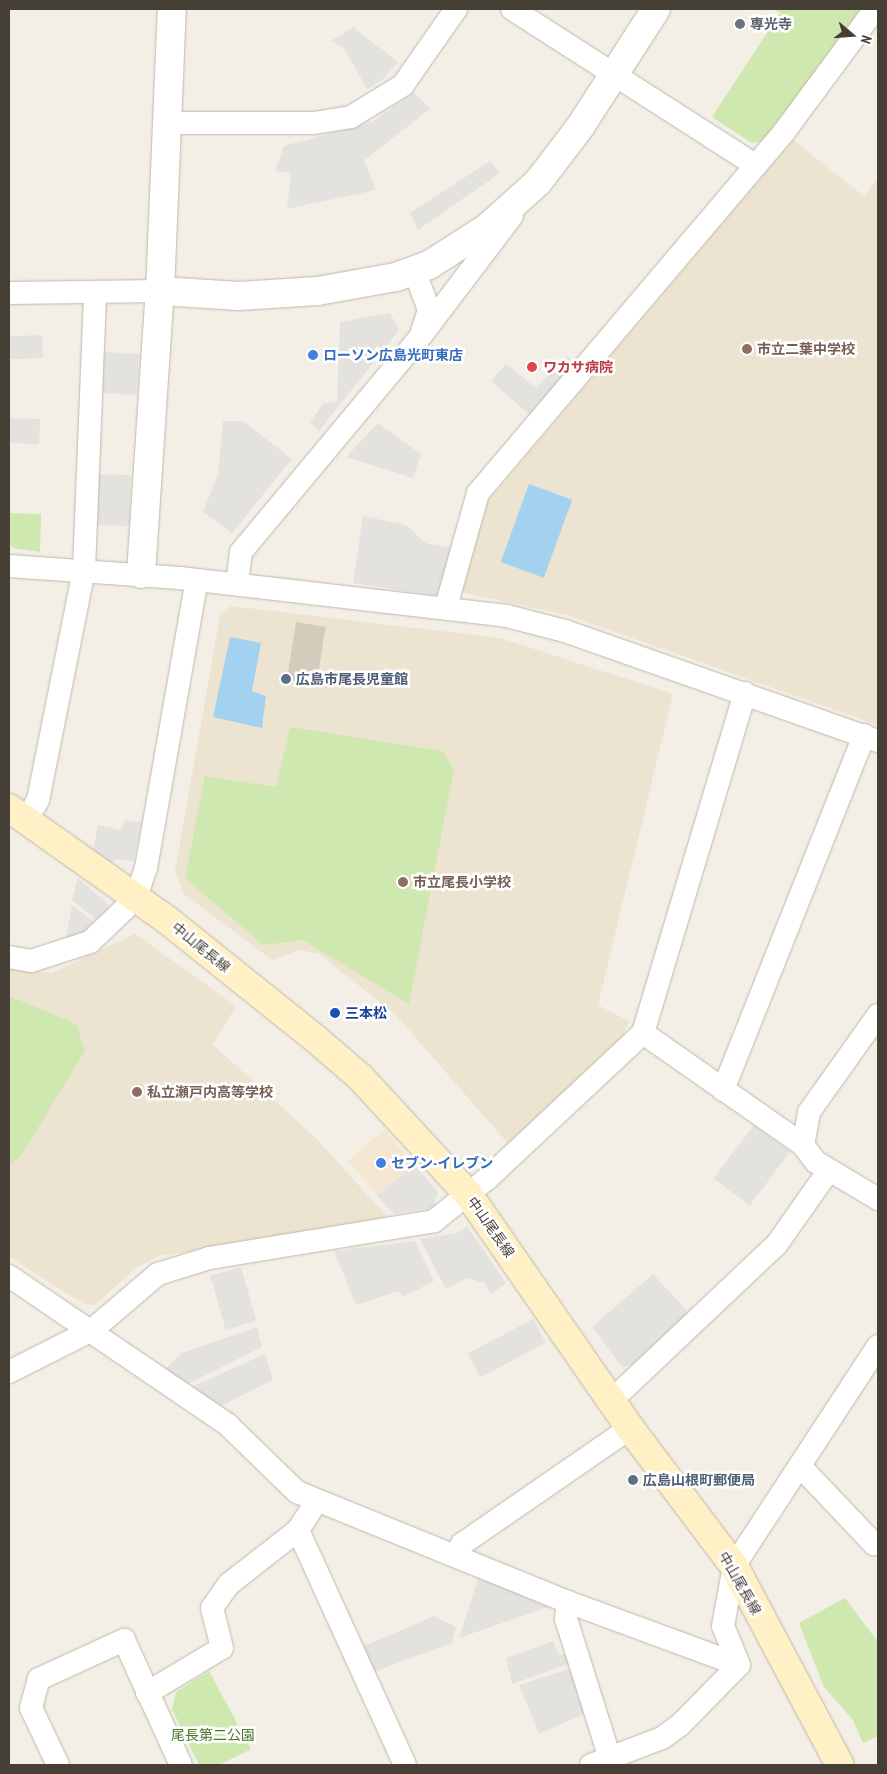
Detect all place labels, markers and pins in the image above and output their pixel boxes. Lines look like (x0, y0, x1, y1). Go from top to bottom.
place label: 専光寺 (750, 16, 792, 32)
marker: 専光寺 (734, 18, 746, 30)
place label: 市立二葉中学校 (757, 341, 855, 357)
marker: 市立二葉中学校 (741, 343, 753, 355)
place label: ローソン広島光町東店 (323, 347, 463, 363)
marker: ローソン広島光町東店 (307, 349, 319, 361)
place label: ワカサ病院 (543, 359, 613, 375)
marker: ワカサ病院 (525, 360, 539, 374)
place label: 広島市尾長児童館 (296, 671, 408, 687)
marker: 広島市尾長児童館 (280, 673, 292, 685)
place label: 市立尾長小学校 (413, 874, 511, 890)
marker: 市立尾長小学校 (397, 876, 409, 888)
place label: 三本松 (345, 1005, 387, 1021)
marker: 三本松 (329, 1007, 341, 1019)
place label: 私立瀬戸内高等学校 (147, 1084, 273, 1100)
marker: 私立瀬戸内高等学校 (131, 1086, 143, 1098)
place label: セブン-イレブン (391, 1155, 493, 1171)
marker: セブン-イレブン (375, 1157, 387, 1169)
place label: 広島山根町郵便局 (643, 1472, 755, 1488)
marker: 広島山根町郵便局 (627, 1474, 639, 1486)

